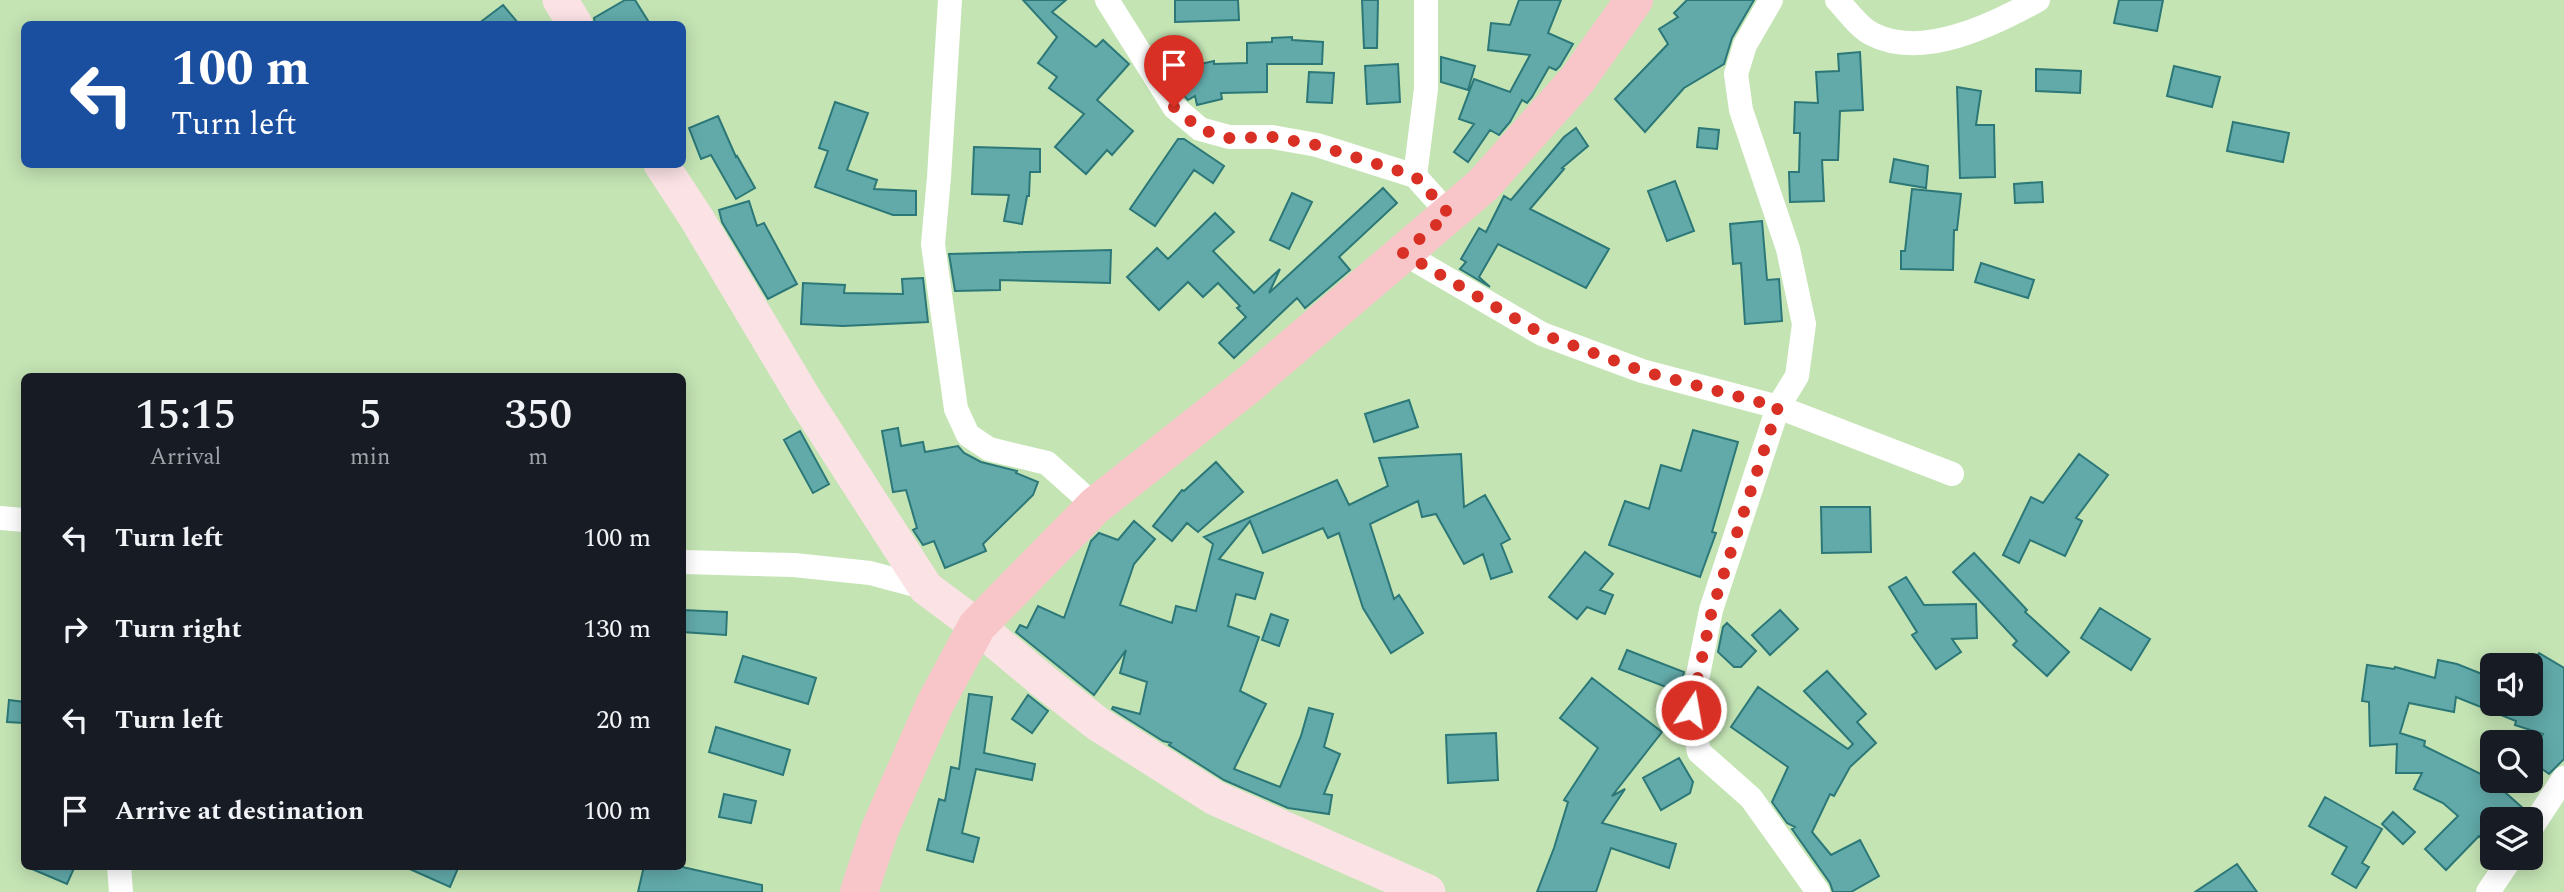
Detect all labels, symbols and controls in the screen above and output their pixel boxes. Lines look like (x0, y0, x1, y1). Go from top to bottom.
text: 100 m (171, 32, 310, 107)
pin (1144, 35, 1204, 107)
icon: arrive (1155, 46, 1193, 84)
icon: left (56, 49, 147, 140)
text: Turn left (171, 100, 297, 149)
text: 15:15 (135, 384, 236, 447)
text: 5 (359, 384, 381, 447)
text: 350 (504, 384, 572, 447)
text: Arrival (150, 440, 221, 475)
text: min (350, 440, 390, 475)
text: m (528, 440, 548, 475)
text: Turn left (115, 518, 223, 558)
text: 100 m (583, 518, 651, 558)
icon: left (56, 519, 94, 557)
text: Turn right (115, 609, 242, 649)
text: 130 m (583, 609, 651, 649)
icon: right (56, 610, 94, 648)
map controls (2480, 653, 2543, 870)
button: sound (2480, 653, 2543, 716)
position arrow (1654, 673, 1728, 747)
text: Turn left (115, 700, 223, 740)
text: 20 m (596, 700, 651, 740)
icon: left (56, 701, 94, 739)
button: search (2480, 730, 2543, 793)
text: Arrive at destination (115, 791, 364, 831)
text: 100 m (583, 791, 651, 831)
icon: arrive (56, 792, 94, 830)
button: layers (2480, 807, 2543, 870)

